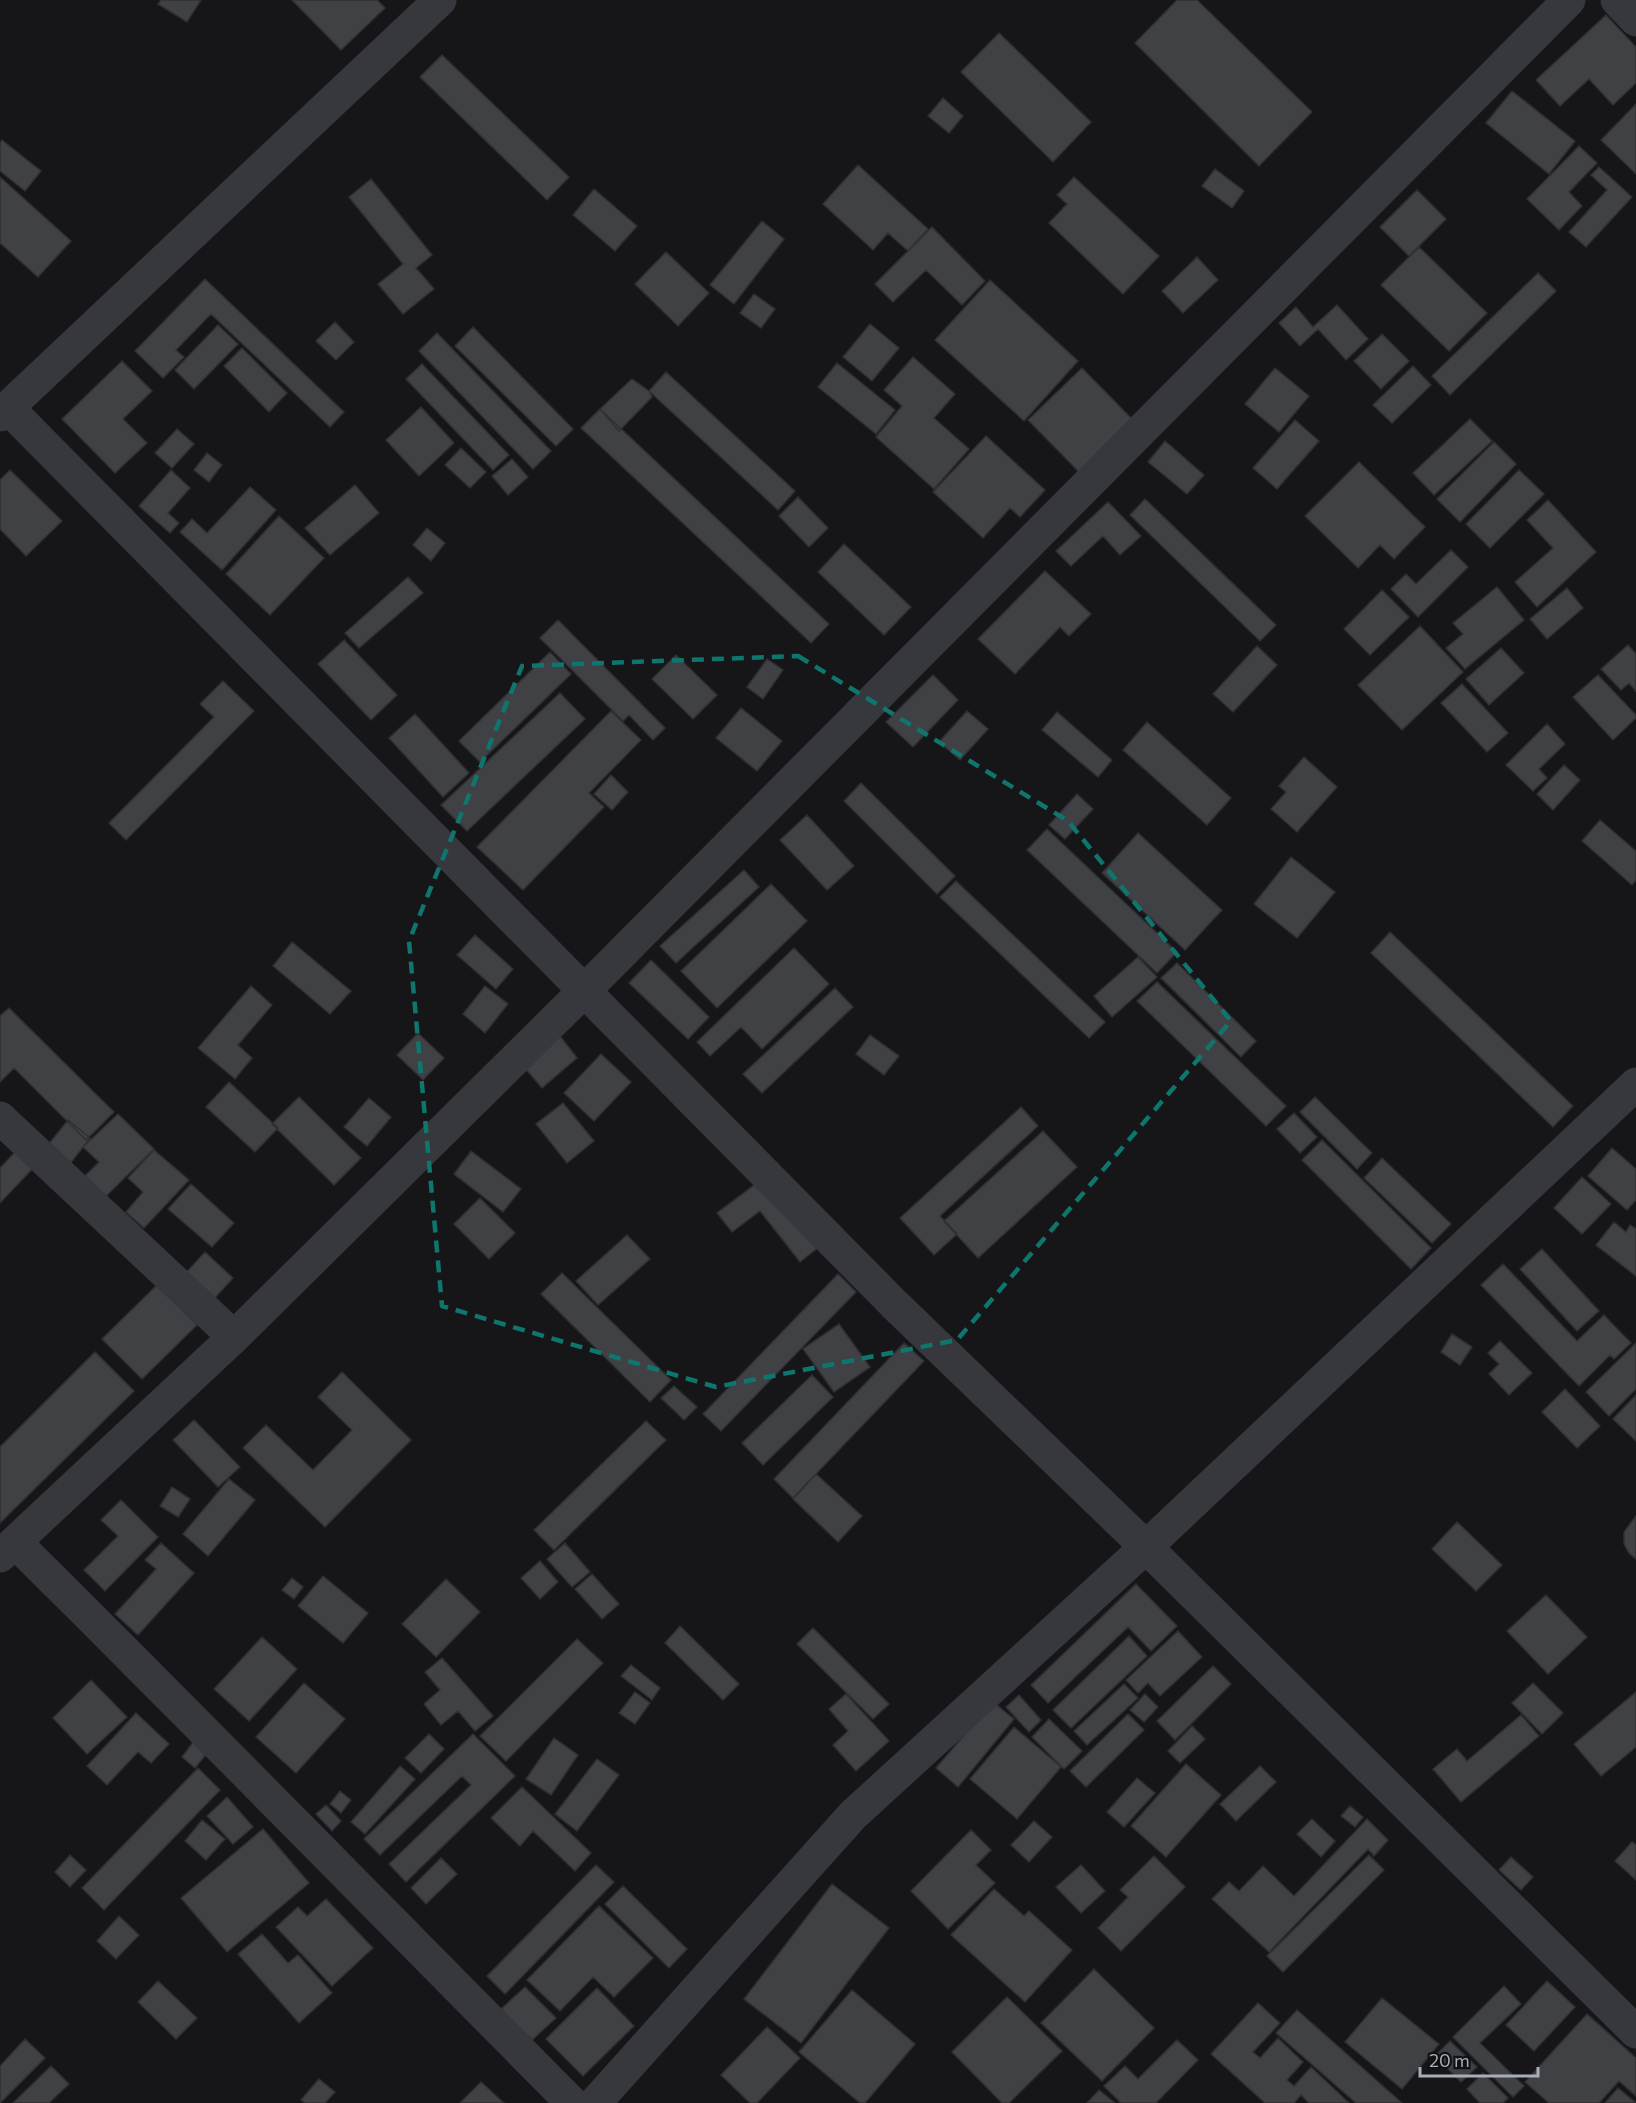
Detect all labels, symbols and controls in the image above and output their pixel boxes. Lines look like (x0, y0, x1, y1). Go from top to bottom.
scale bar (1420, 2040, 1538, 2078)
text: 20 m (1429, 2049, 1470, 2071)

